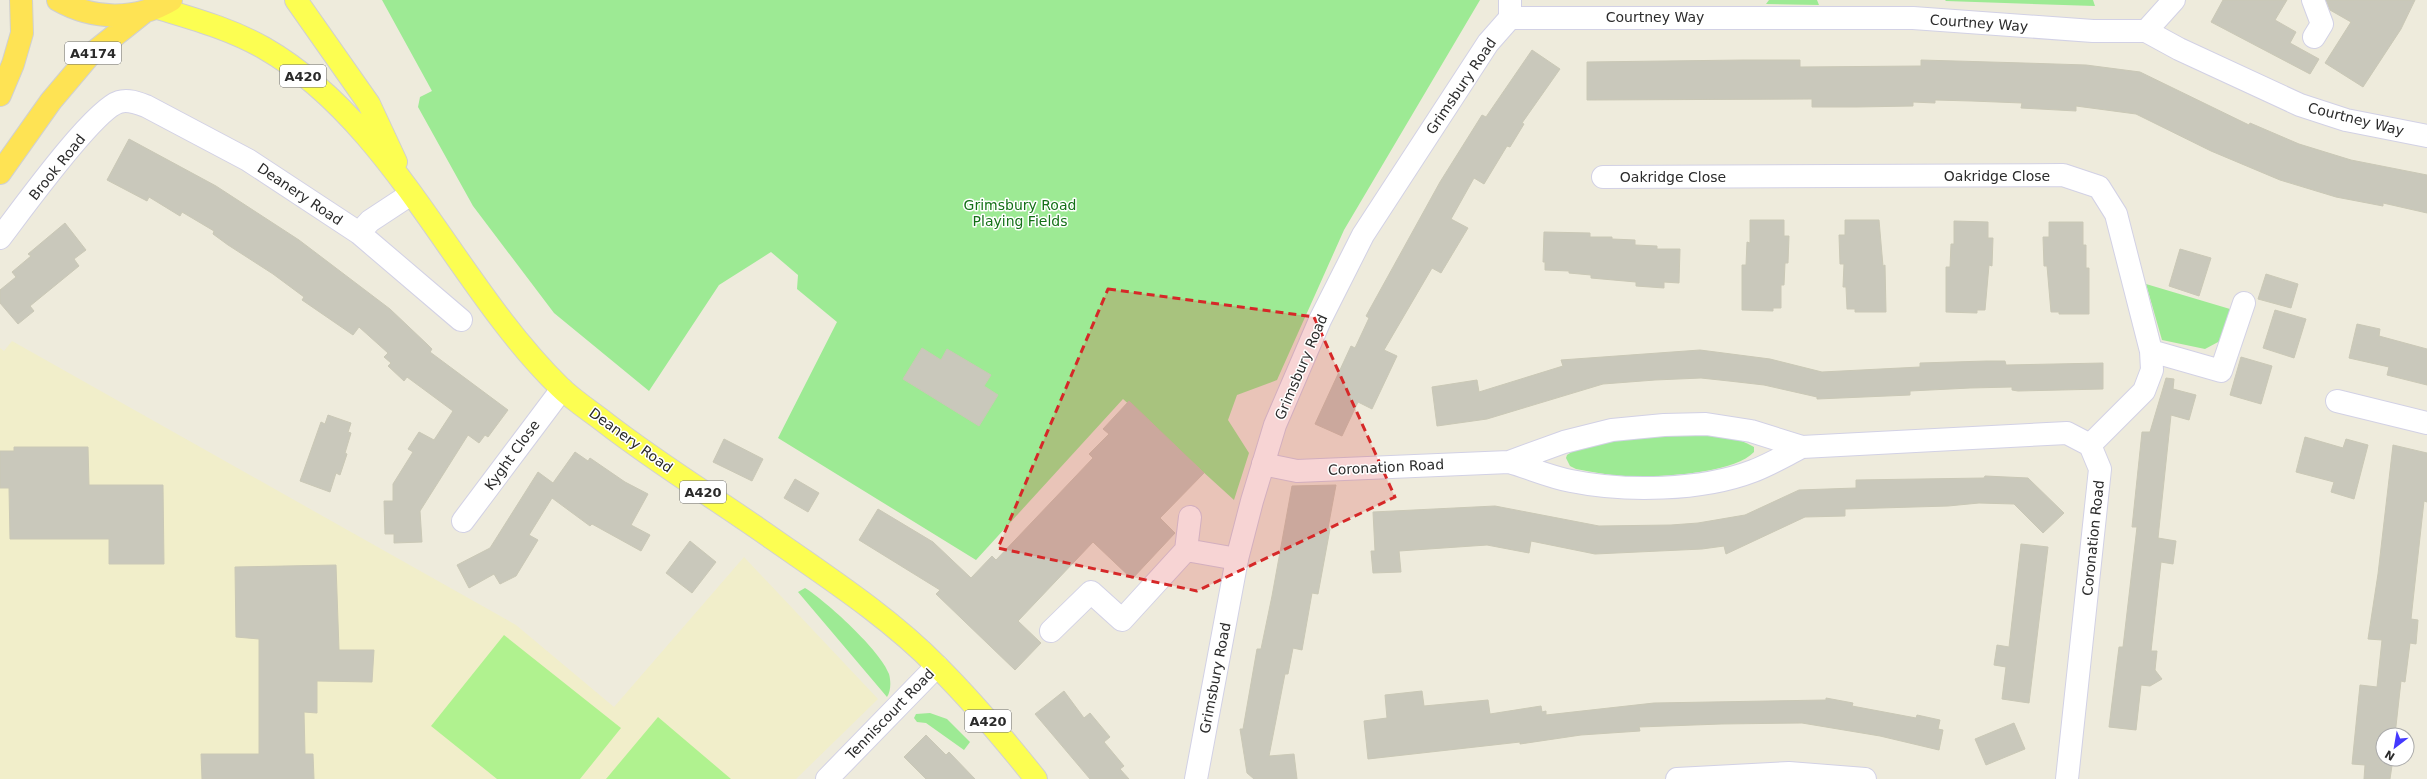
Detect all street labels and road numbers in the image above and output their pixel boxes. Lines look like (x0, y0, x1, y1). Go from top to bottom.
street label: Courtney Way (1606, 9, 1704, 25)
street label: Courtney Way (1929, 12, 2029, 34)
street label: Grimsbury Road (1423, 35, 1499, 137)
road number: A4174 (65, 42, 121, 64)
road number: A420 (280, 65, 326, 87)
street label: Courtney Way (2306, 99, 2406, 139)
street label: Brook Road (26, 131, 88, 203)
street label: Deanery Road (254, 160, 346, 228)
street label: Oakridge Close (1944, 168, 2050, 184)
street label: Oakridge Close (1620, 169, 1726, 185)
street label: Grimsbury Road (1272, 312, 1330, 422)
street label: Deanery Road (586, 404, 676, 476)
street label: Kyght Close (481, 417, 543, 493)
street label: Coronation Road (1328, 456, 1444, 478)
street label: Coronation Road (2079, 479, 2107, 597)
road number: A420 (680, 481, 726, 503)
street label: Grimsbury Road (1196, 621, 1234, 735)
street label: Tenniscourt Road (842, 665, 937, 763)
road number: A420 (965, 710, 1011, 732)

